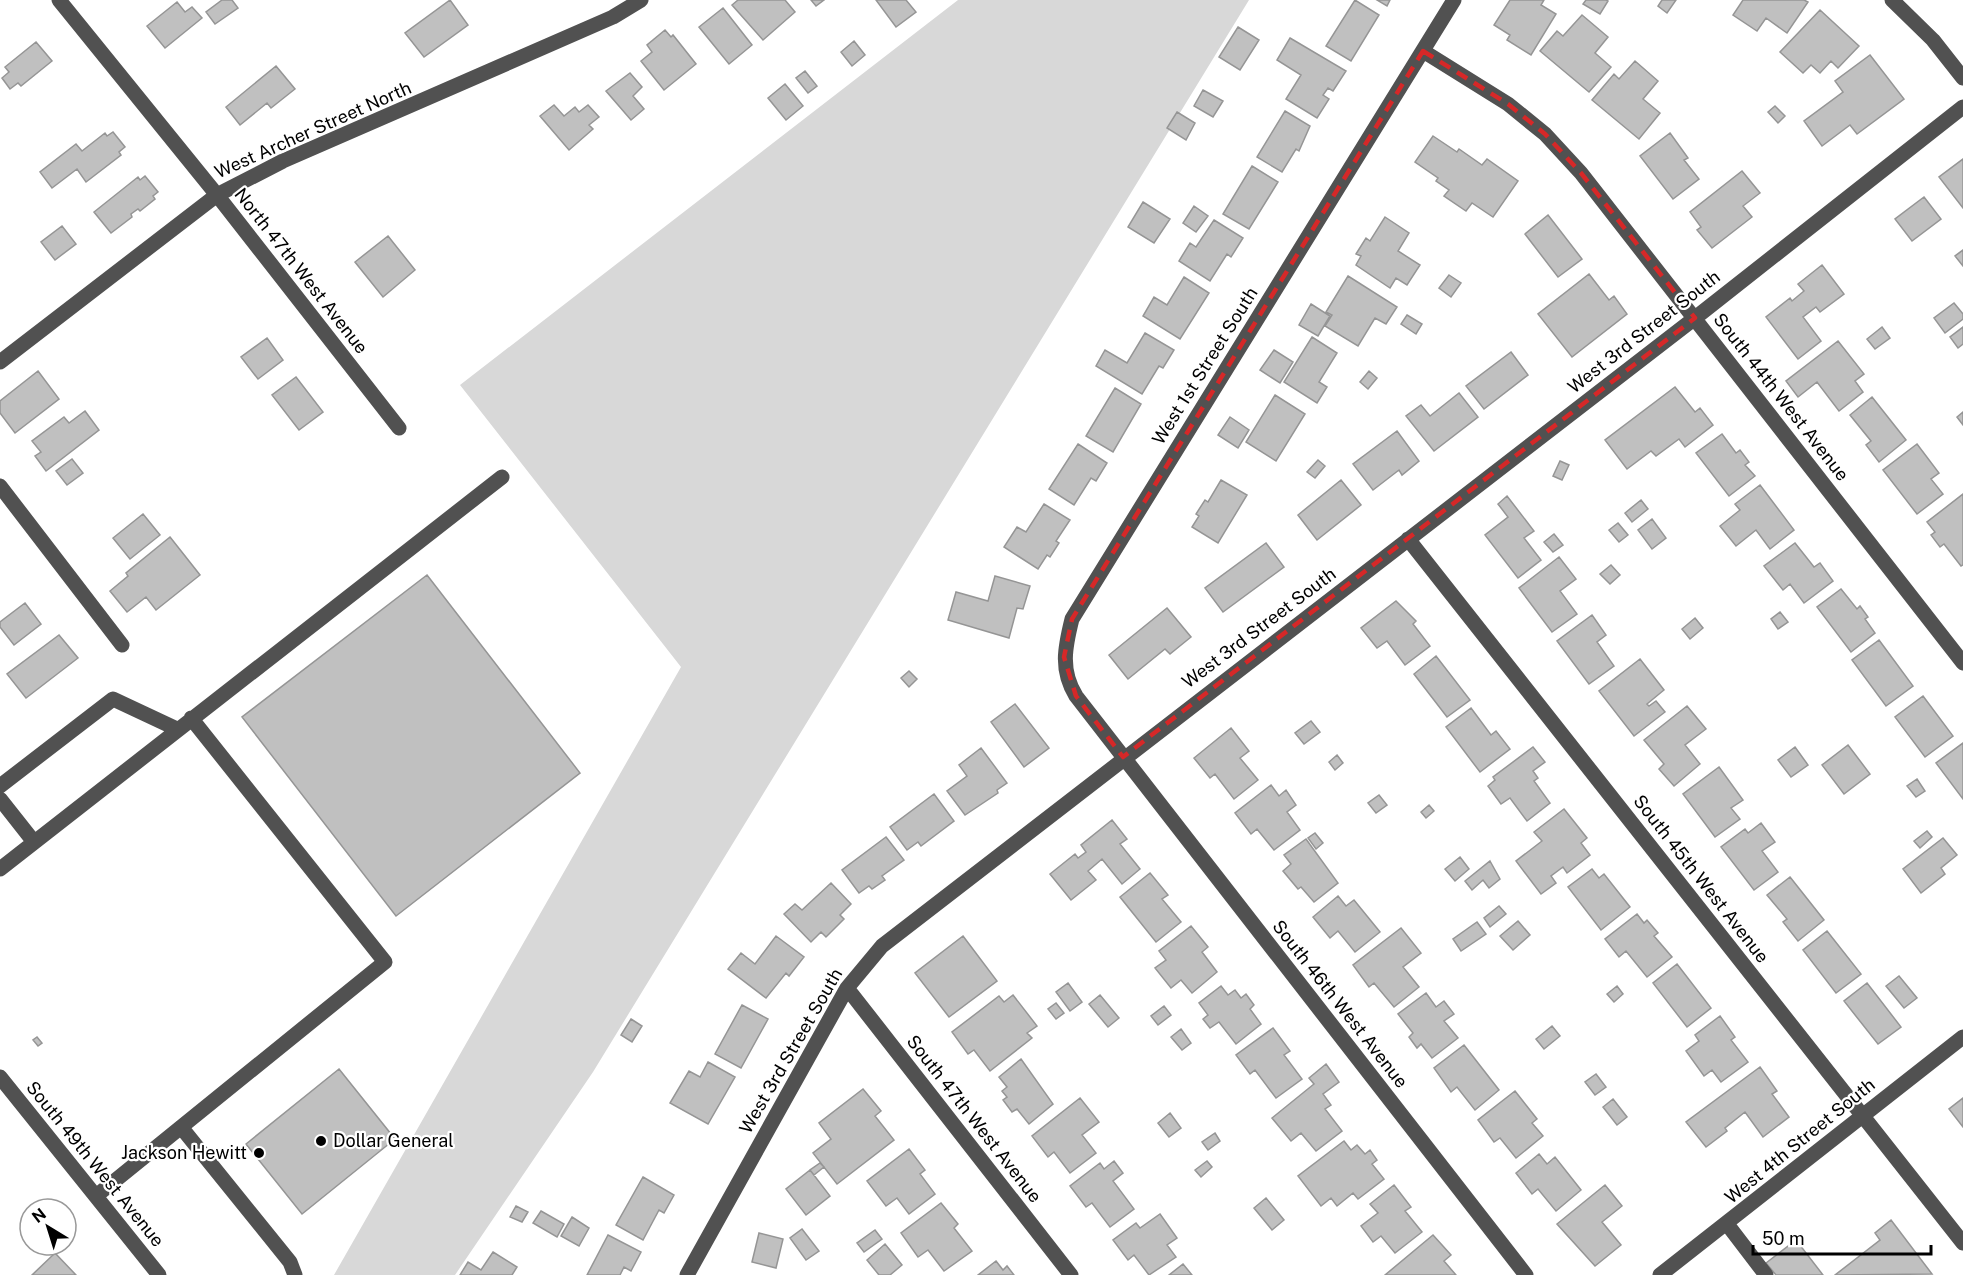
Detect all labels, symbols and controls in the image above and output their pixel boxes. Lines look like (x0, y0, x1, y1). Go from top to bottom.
street label: West Archer Street North (211, 77, 414, 182)
street label: North 47th West Avenue (230, 184, 373, 358)
street label: West 3rd Street South (1564, 266, 1724, 397)
street label: West 1st Street South (1148, 283, 1262, 448)
street label: South 44th West Avenue (1709, 309, 1853, 485)
street label: West 3rd Street South (1178, 563, 1340, 692)
street label: South 45th West Avenue (1629, 791, 1773, 967)
street label: South 46th West Avenue (1268, 916, 1412, 1092)
street label: West 3rd Street South (735, 964, 846, 1137)
street label: South 47th West Avenue (903, 1031, 1046, 1207)
street label: West 4th Street South (1720, 1074, 1879, 1208)
street label: South 49th West Avenue (22, 1077, 169, 1251)
place label: Dollar General (333, 1130, 454, 1151)
marker: Dollar General (314, 1134, 328, 1148)
place label: Jackson Hewitt (121, 1142, 247, 1163)
marker: Jackson Hewitt (252, 1146, 266, 1160)
north arrow (18, 1197, 78, 1257)
text: N (28, 1204, 50, 1227)
scale bar (1753, 1218, 1932, 1256)
text: 50 m (1762, 1228, 1805, 1249)

